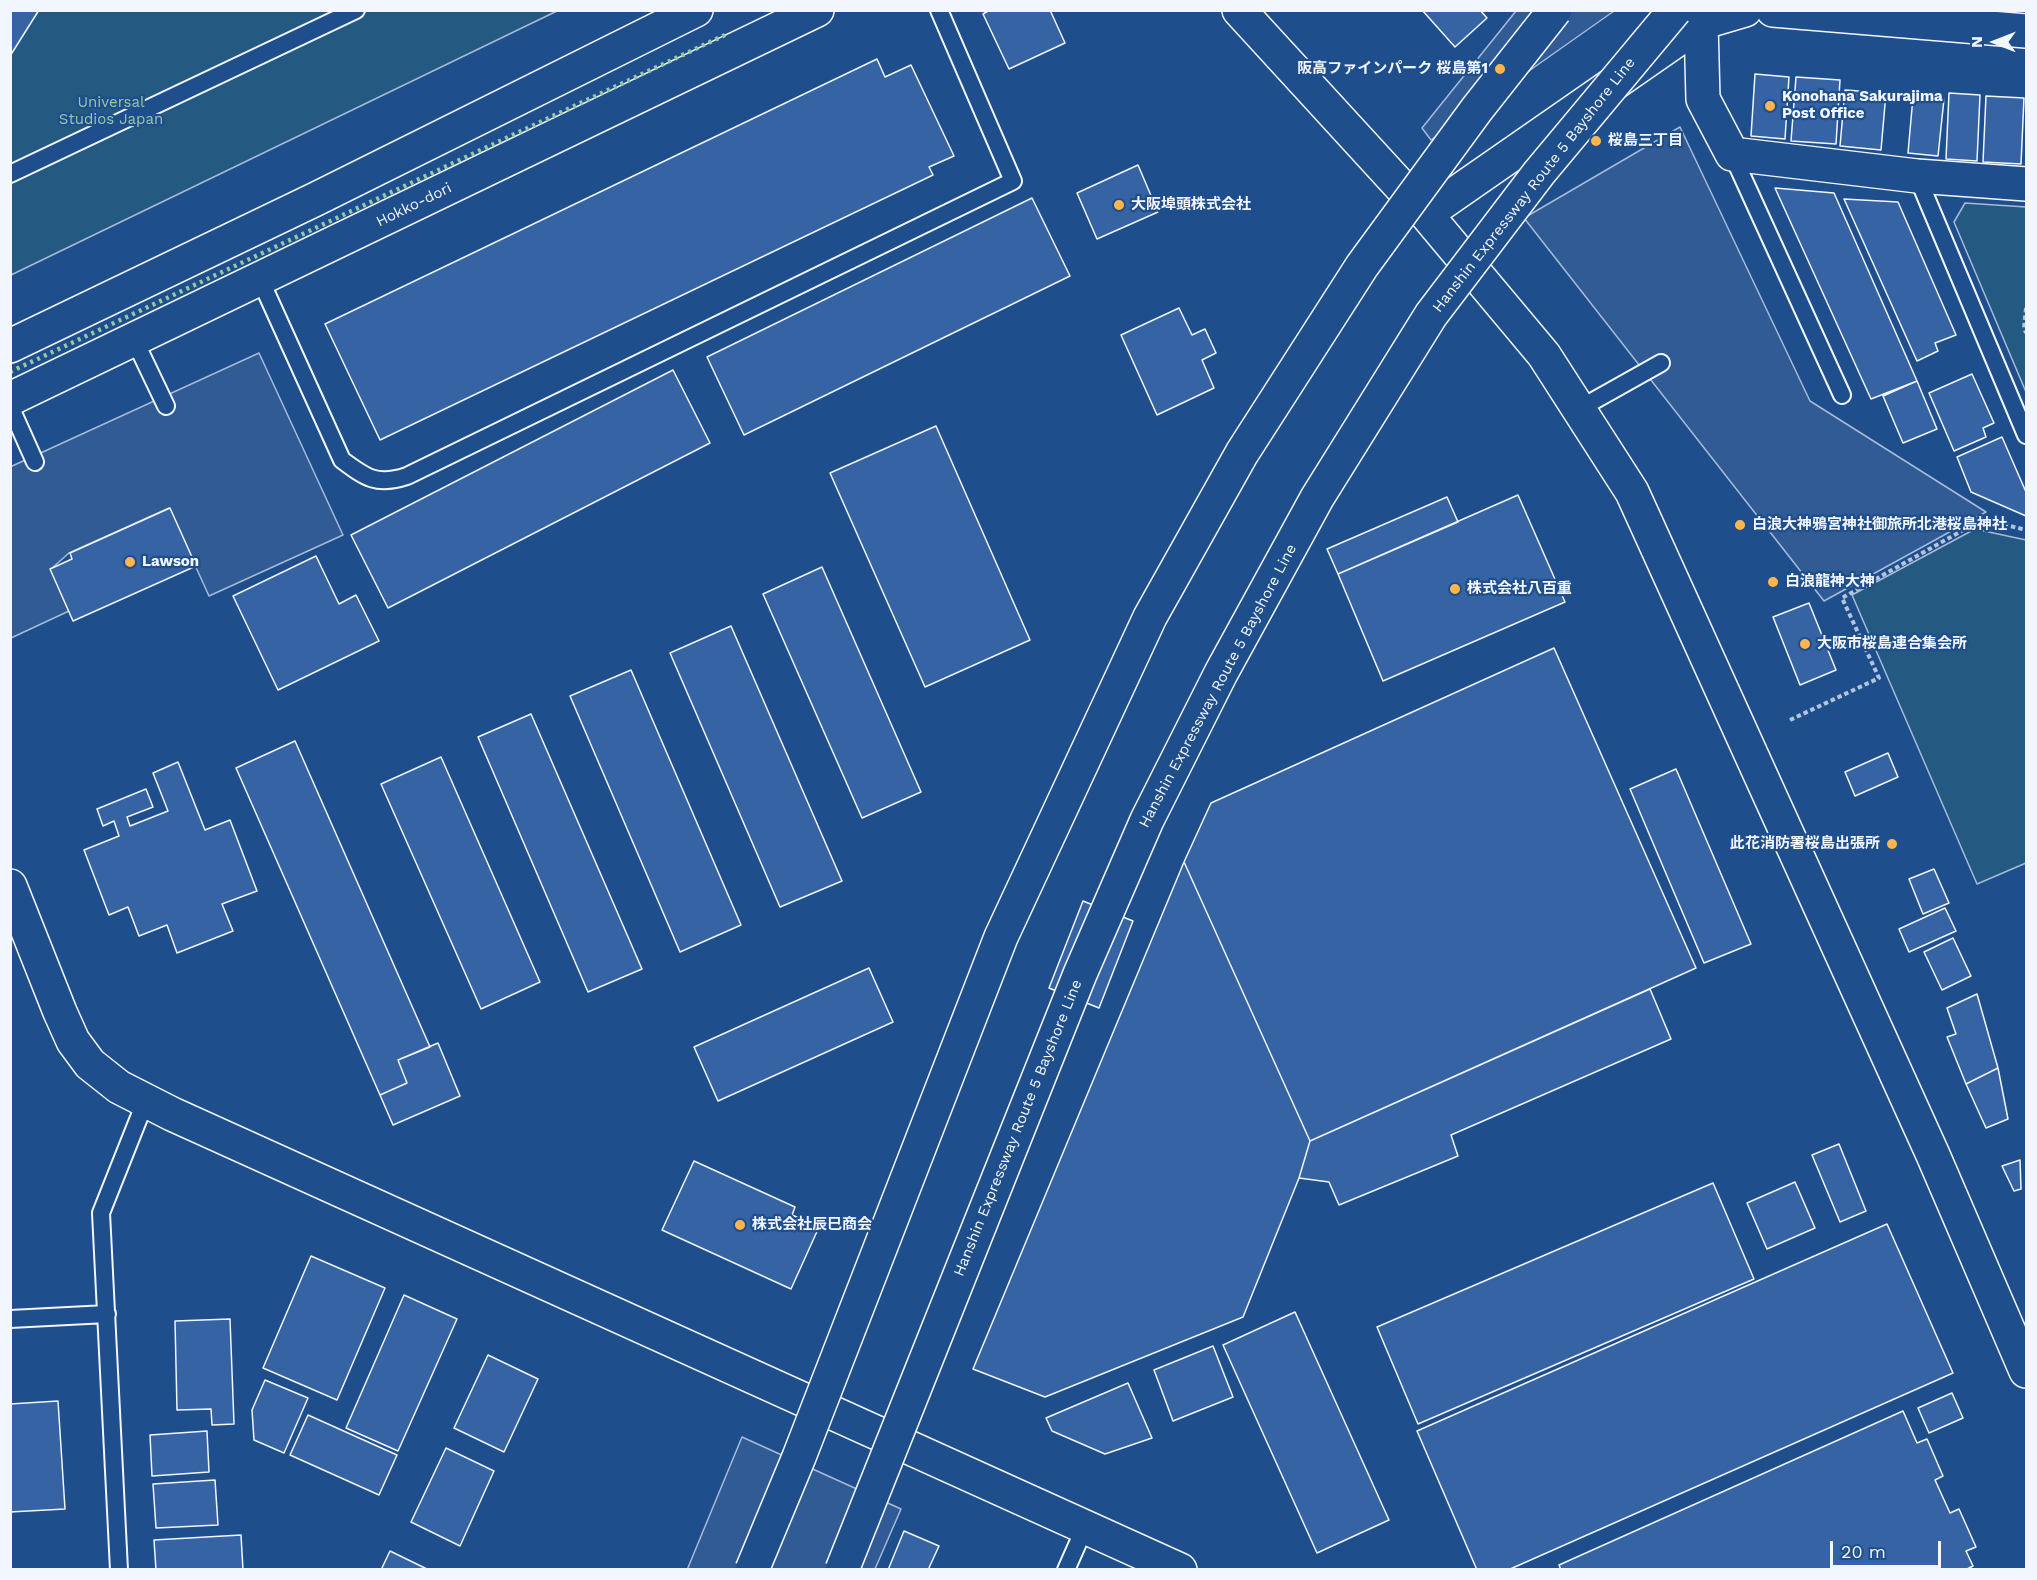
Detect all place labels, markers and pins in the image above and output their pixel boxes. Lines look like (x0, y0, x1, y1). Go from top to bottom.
place label: 阪高ファインパーク 桜島第1 (1297, 60, 1488, 78)
marker: 阪高ファインパーク 桜島第1 (1493, 62, 1507, 76)
place label: Konohana Sakurajima Post Office (1782, 88, 1943, 123)
marker: Konohana Sakurajima Post Office (1763, 99, 1777, 113)
place label: 桜島三丁目 (1608, 132, 1683, 150)
marker: 桜島三丁目 (1589, 134, 1603, 148)
place label: 大阪埠頭株式会社 (1131, 196, 1251, 214)
marker: 大阪埠頭株式会社 (1112, 198, 1126, 212)
place label: 白浪大神鴉宮神社御旅所北港桜島神社 (1752, 516, 2007, 534)
marker: 白浪大神鴉宮神社御旅所北港桜島神社 (1733, 518, 1747, 532)
place label: Lawson (142, 553, 199, 571)
marker: Lawson (123, 555, 137, 569)
place label: 白浪龍神大神 (1785, 573, 1875, 591)
marker: 白浪龍神大神 (1766, 575, 1780, 589)
place label: 株式会社八百重 (1467, 580, 1572, 598)
marker: 株式会社八百重 (1448, 582, 1462, 596)
place label: 大阪市桜島連合集会所 (1817, 635, 1967, 653)
marker: 大阪市桜島連合集会所 (1798, 637, 1812, 651)
place label: 此花消防署桜島出張所 (1730, 835, 1880, 853)
marker: 此花消防署桜島出張所 (1885, 837, 1899, 851)
place label: 株式会社辰巳商会 (752, 1216, 872, 1234)
marker: 株式会社辰巳商会 (733, 1218, 747, 1232)

